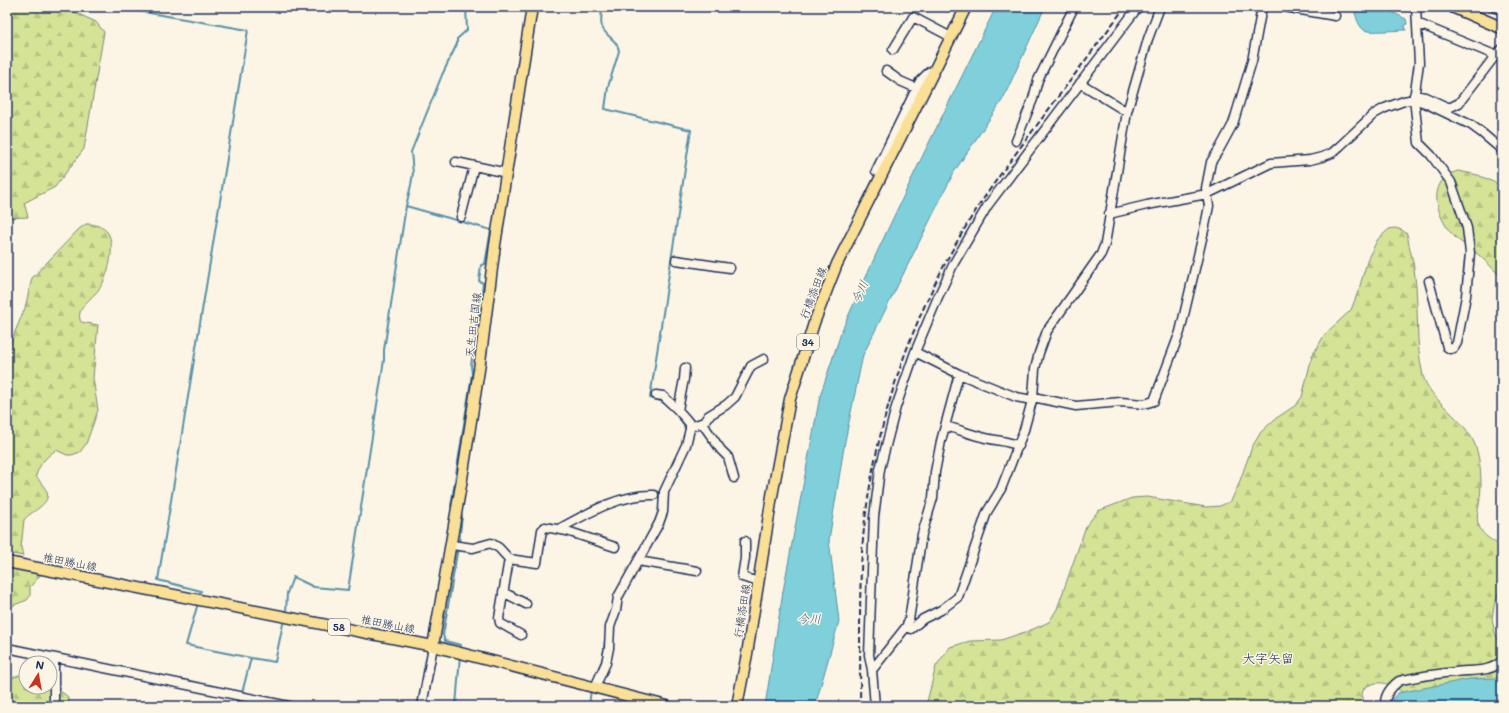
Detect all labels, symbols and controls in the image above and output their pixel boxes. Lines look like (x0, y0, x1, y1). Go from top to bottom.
street label: 行橋添田線 (796, 264, 829, 321)
water label: 今川 (847, 277, 871, 306)
street label: 天生田吉国線 (461, 291, 484, 359)
road number: 34 (797, 334, 819, 350)
street label: 椎田勝山線 (42, 549, 99, 574)
street label: 行橋添田線 (730, 583, 753, 639)
water label: 今川 (797, 610, 821, 626)
street label: 椎田勝山線 (360, 611, 417, 636)
road number: 58 (328, 619, 350, 635)
district label: 大字矢留 (1242, 649, 1294, 666)
north arrow (18, 655, 58, 695)
text: N (34, 657, 46, 673)

